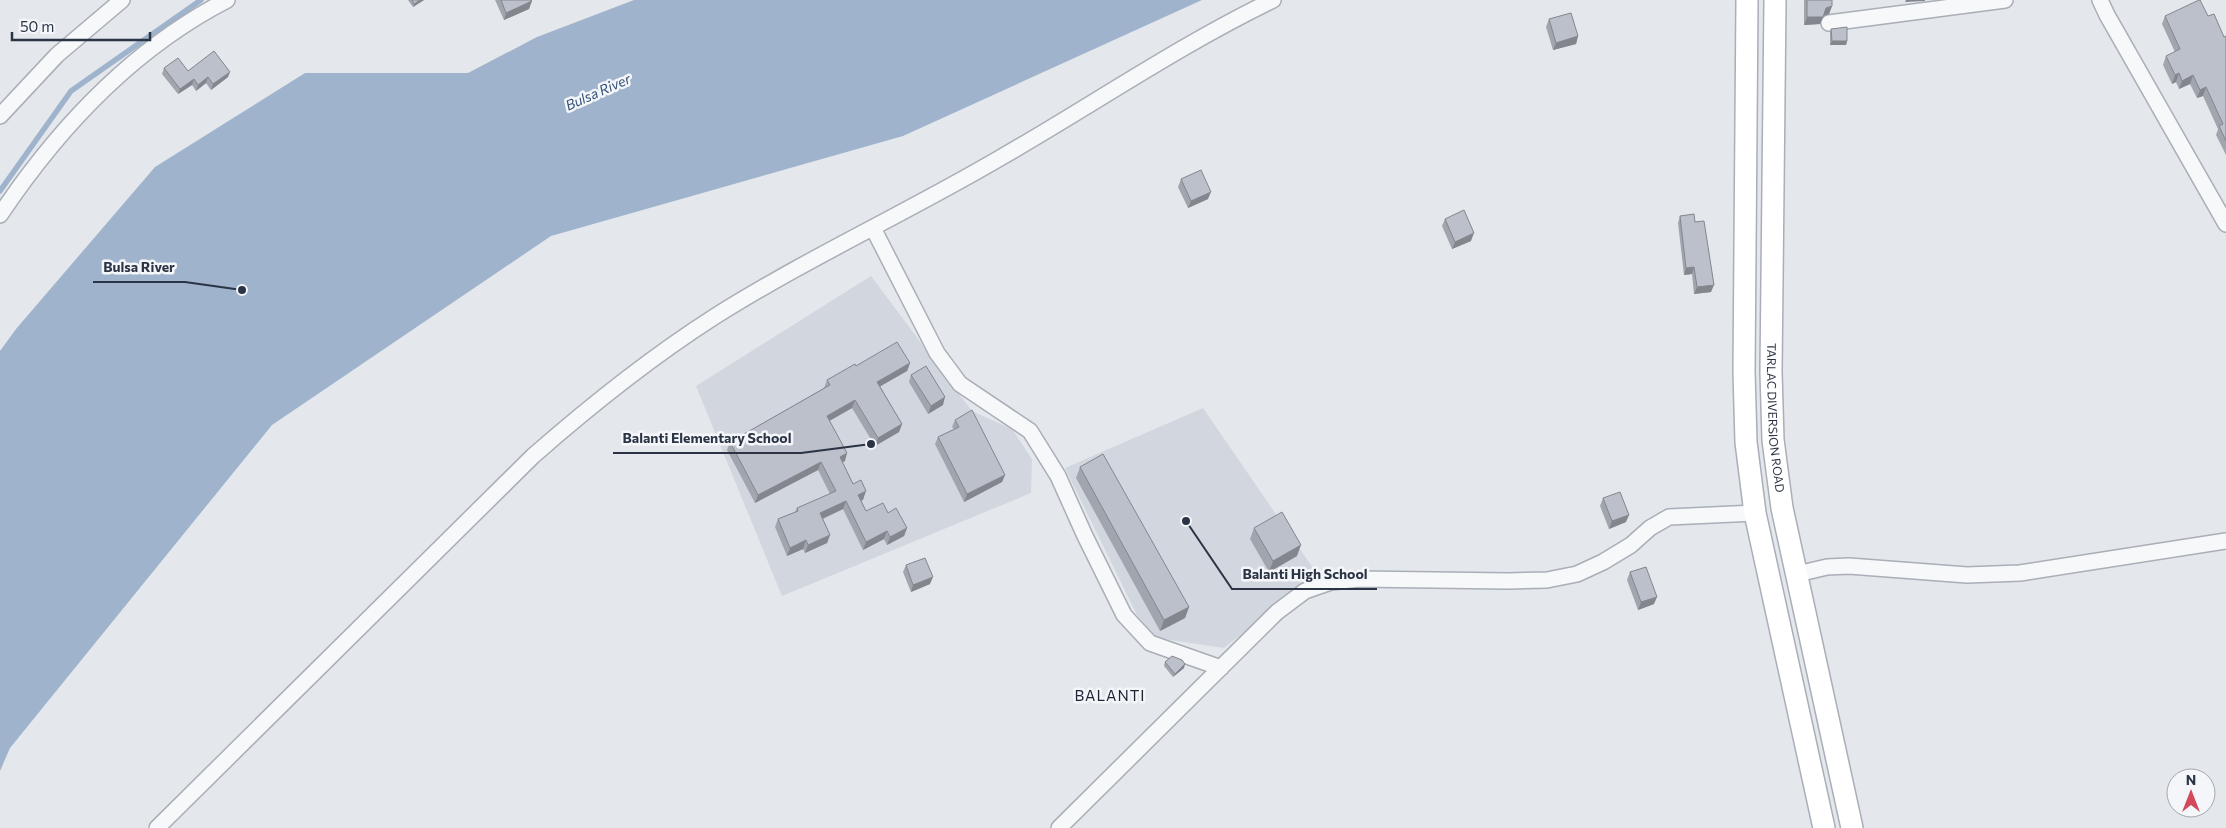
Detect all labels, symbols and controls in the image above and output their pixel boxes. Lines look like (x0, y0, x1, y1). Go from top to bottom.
scale bar (12, 10, 150, 42)
text: 50 m (20, 17, 54, 35)
water label: Bulsa River (562, 69, 633, 114)
callout: Bulsa River (93, 253, 185, 282)
text: Bulsa River (103, 258, 175, 275)
street label: TARLAC DIVERSION ROAD (1765, 343, 1788, 493)
callout: Balanti Elementary School (613, 424, 801, 453)
text: Balanti Elementary School (623, 429, 791, 446)
callout: Balanti High School (1232, 560, 1377, 589)
text: Balanti High School (1242, 565, 1368, 582)
district label: BALANTI (1074, 686, 1146, 704)
north arrow (2166, 768, 2216, 818)
text: N (2186, 771, 2196, 788)

